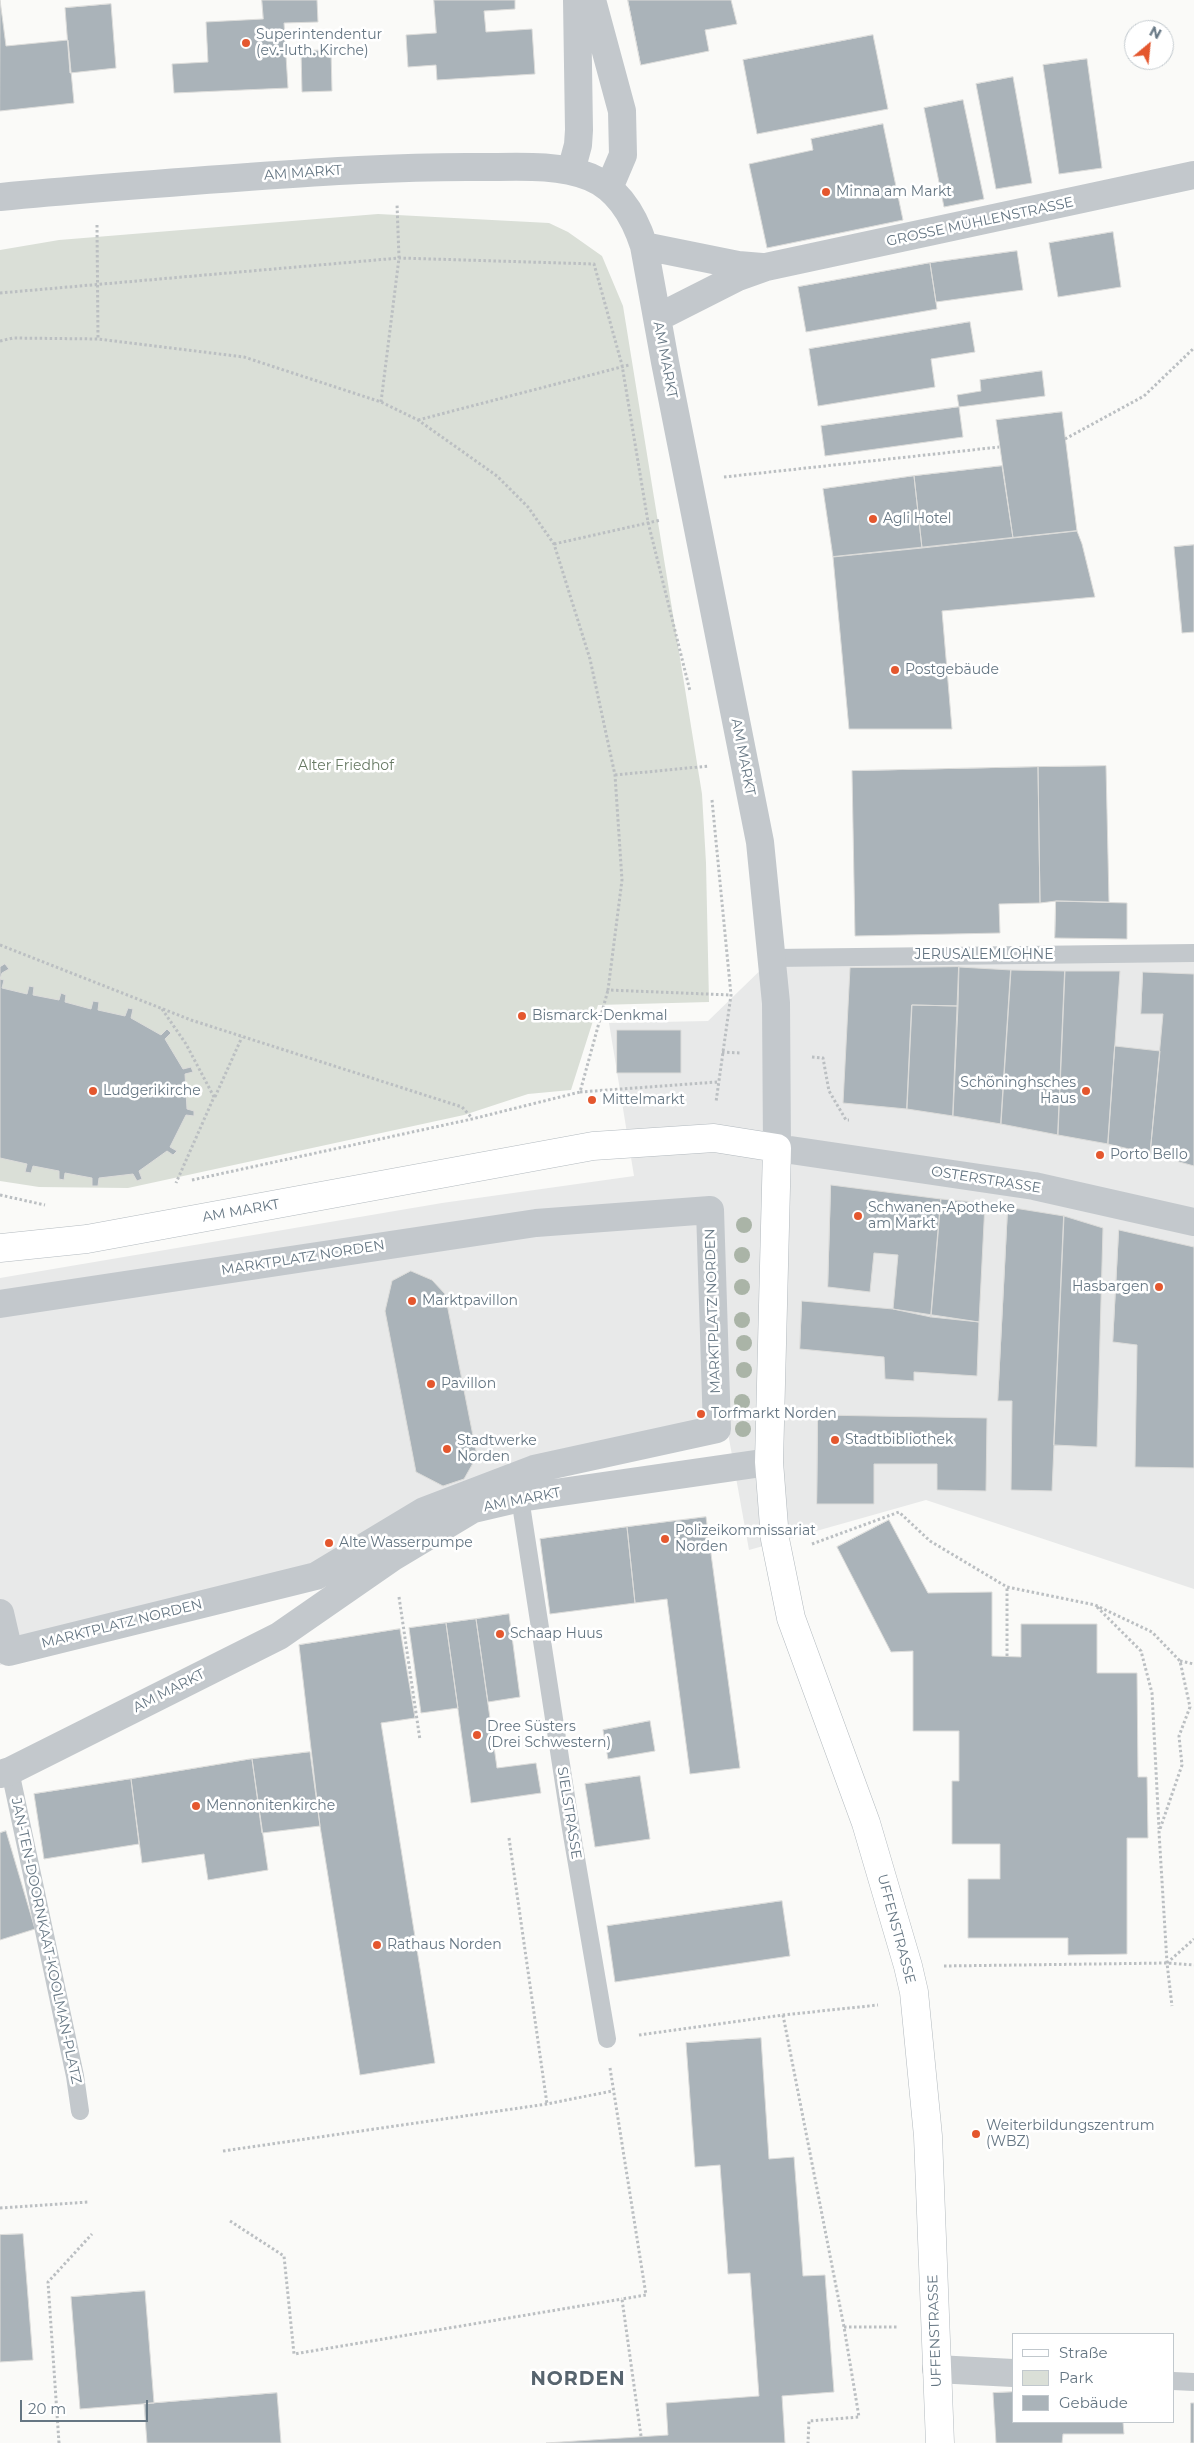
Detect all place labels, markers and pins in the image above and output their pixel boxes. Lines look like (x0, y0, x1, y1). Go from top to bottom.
place label: Superintendentur (ev.-luth. Kirche) (256, 27, 382, 59)
marker: Superintendentur (ev.-luth. Kirche) (240, 37, 252, 49)
place label: Minna am Markt (836, 184, 952, 200)
marker: Minna am Markt (820, 186, 832, 198)
place label: Agli Hotel (883, 511, 952, 527)
marker: Agli Hotel (867, 513, 879, 525)
place label: Postgebäude (905, 662, 999, 678)
marker: Postgebäude (889, 664, 901, 676)
place label: Bismarck-Denkmal (532, 1008, 668, 1024)
marker: Bismarck-Denkmal (516, 1010, 528, 1022)
place label: Schöninghsches Haus (960, 1075, 1076, 1108)
place label: Ludgerikirche (103, 1083, 201, 1099)
marker: Ludgerikirche (87, 1085, 99, 1097)
marker: Schöninghsches Haus (1080, 1085, 1092, 1097)
place label: Mittelmarkt (602, 1092, 685, 1108)
marker: Mittelmarkt (586, 1094, 598, 1106)
place label: Porto Bello (1110, 1147, 1188, 1163)
marker: Porto Bello (1094, 1149, 1106, 1161)
place label: Schwanen-Apotheke am Markt (868, 1200, 1015, 1232)
marker: Schwanen-Apotheke am Markt (852, 1210, 864, 1222)
place label: Hasbargen (1072, 1279, 1149, 1295)
marker: Hasbargen (1153, 1281, 1165, 1293)
place label: Marktpavillon (422, 1293, 518, 1309)
marker: Marktpavillon (406, 1295, 418, 1307)
place label: Pavillon (441, 1376, 496, 1392)
marker: Pavillon (425, 1378, 437, 1390)
place label: Torfmarkt Norden (711, 1406, 837, 1422)
marker: Torfmarkt Norden (695, 1408, 707, 1420)
place label: Stadtbibliothek (845, 1432, 953, 1448)
place label: Stadtwerke Norden (457, 1433, 537, 1465)
marker: Stadtbibliothek (829, 1434, 841, 1446)
marker: Stadtwerke Norden (441, 1443, 453, 1455)
place label: Polizeikommissariat Norden (675, 1523, 816, 1555)
marker: Polizeikommissariat Norden (659, 1533, 671, 1545)
place label: Alte Wasserpumpe (339, 1535, 473, 1551)
marker: Alte Wasserpumpe (323, 1537, 335, 1549)
place label: Schaap Huus (510, 1626, 603, 1642)
marker: Schaap Huus (494, 1628, 506, 1640)
place label: Dree Süsters (Drei Schwestern) (487, 1719, 611, 1751)
marker: Dree Süsters (Drei Schwestern) (471, 1729, 483, 1741)
place label: Mennonitenkirche (206, 1798, 335, 1814)
marker: Mennonitenkirche (190, 1800, 202, 1812)
place label: Rathaus Norden (387, 1937, 502, 1953)
marker: Rathaus Norden (371, 1939, 383, 1951)
place label: Weiterbildungszentrum (WBZ) (986, 2118, 1155, 2150)
marker: Weiterbildungszentrum (WBZ) (970, 2128, 982, 2140)

